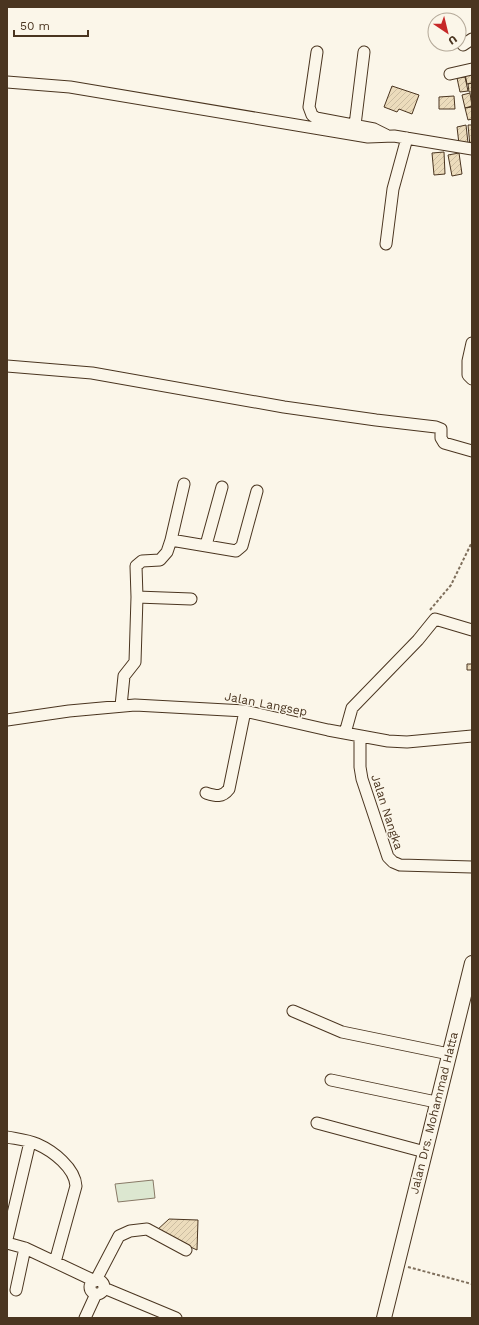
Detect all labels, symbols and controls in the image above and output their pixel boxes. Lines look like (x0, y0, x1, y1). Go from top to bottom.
scale bar (14, 12, 88, 38)
north arrow (427, 12, 467, 52)
text: 50 m (20, 19, 50, 33)
text: U (445, 32, 459, 47)
street label: Jalan Langsep (223, 689, 309, 719)
street label: Jalan Nangka (368, 773, 406, 852)
street label: Jalan Drs. Mohammad Hatta (407, 1030, 461, 1195)

